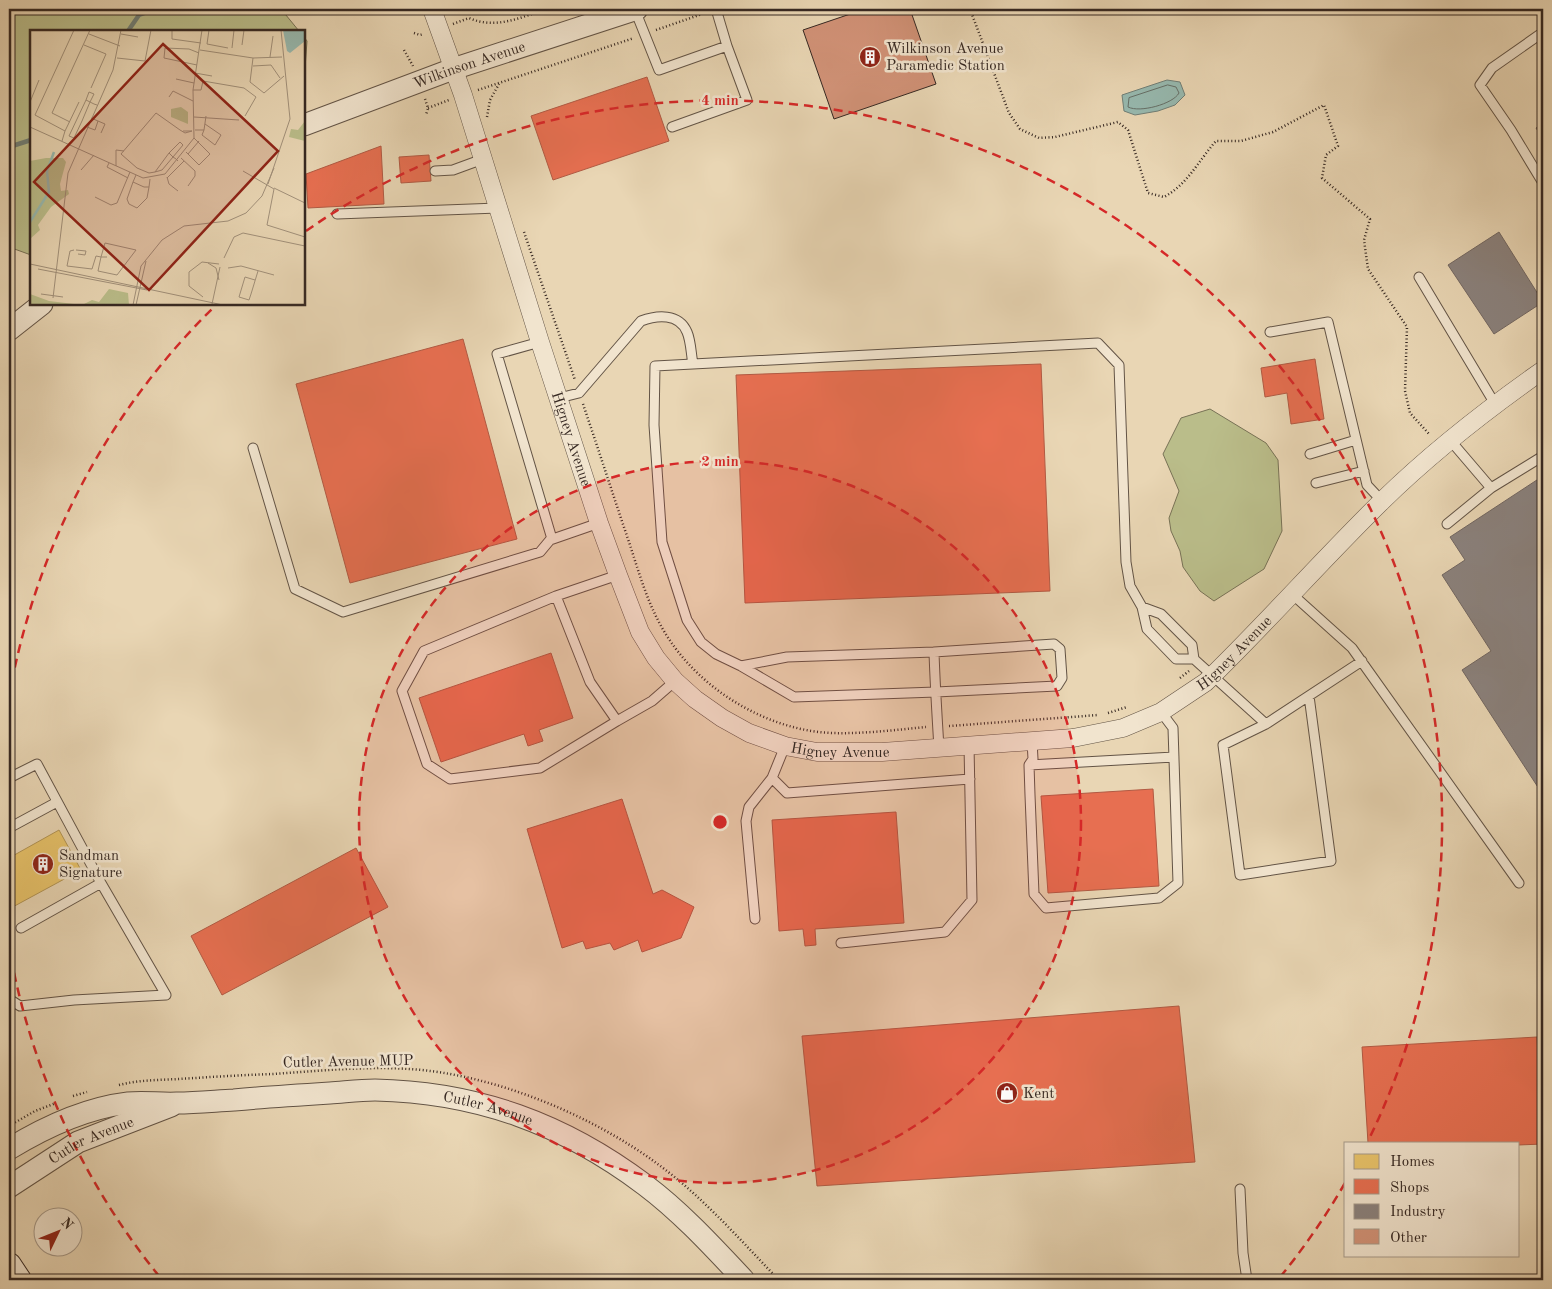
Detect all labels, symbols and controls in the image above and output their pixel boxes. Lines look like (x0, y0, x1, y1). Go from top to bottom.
inset map (30, 30, 305, 305)
street label: Wilkinson Avenue (412, 40, 528, 92)
place label: Wilkinson Avenue Paramedic Station (886, 42, 1005, 74)
building icon: Wilkinson Avenue Paramedic Station (858, 45, 882, 69)
text: 4 min (701, 94, 739, 109)
street label: Higney Avenue (548, 390, 593, 489)
text: 2 min (701, 455, 739, 470)
street label: Higney Avenue (1195, 614, 1275, 695)
street label: Higney Avenue (789, 741, 890, 761)
centre of rings (711, 813, 729, 831)
place label: Sandman Signature (59, 849, 122, 881)
building icon: Sandman Signature (31, 852, 55, 876)
street label: Cutler Avenue MUP (282, 1054, 414, 1071)
shop icon: Kent (995, 1081, 1019, 1105)
place label: Kent (1023, 1087, 1055, 1102)
street label: Cutler Avenue (442, 1090, 535, 1129)
street label: Cutler Avenue (47, 1115, 136, 1168)
legend (1344, 1142, 1520, 1256)
text: Homes (1390, 1155, 1435, 1170)
text: Shops (1390, 1181, 1429, 1196)
text: Industry (1390, 1205, 1446, 1220)
north arrow (32, 1206, 82, 1256)
text: N (58, 1215, 76, 1233)
text: Other (1390, 1231, 1427, 1246)

